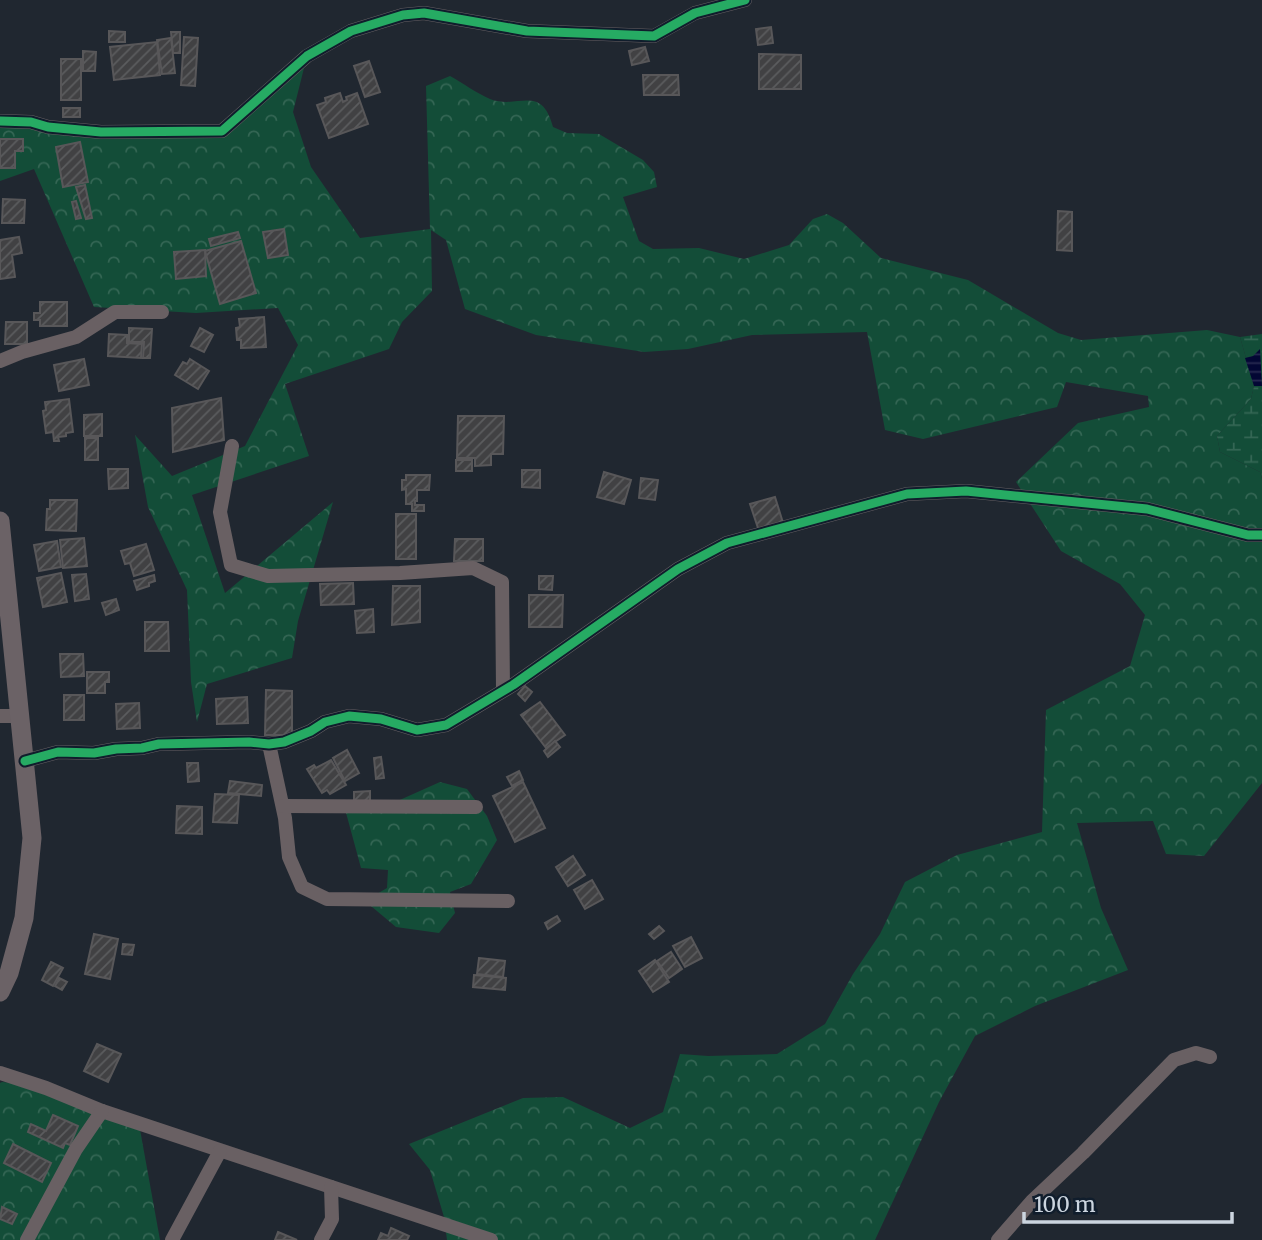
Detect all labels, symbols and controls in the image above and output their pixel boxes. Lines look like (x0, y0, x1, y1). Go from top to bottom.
scale bar (1024, 1180, 1232, 1224)
text: 100 m (1034, 1191, 1096, 1218)

